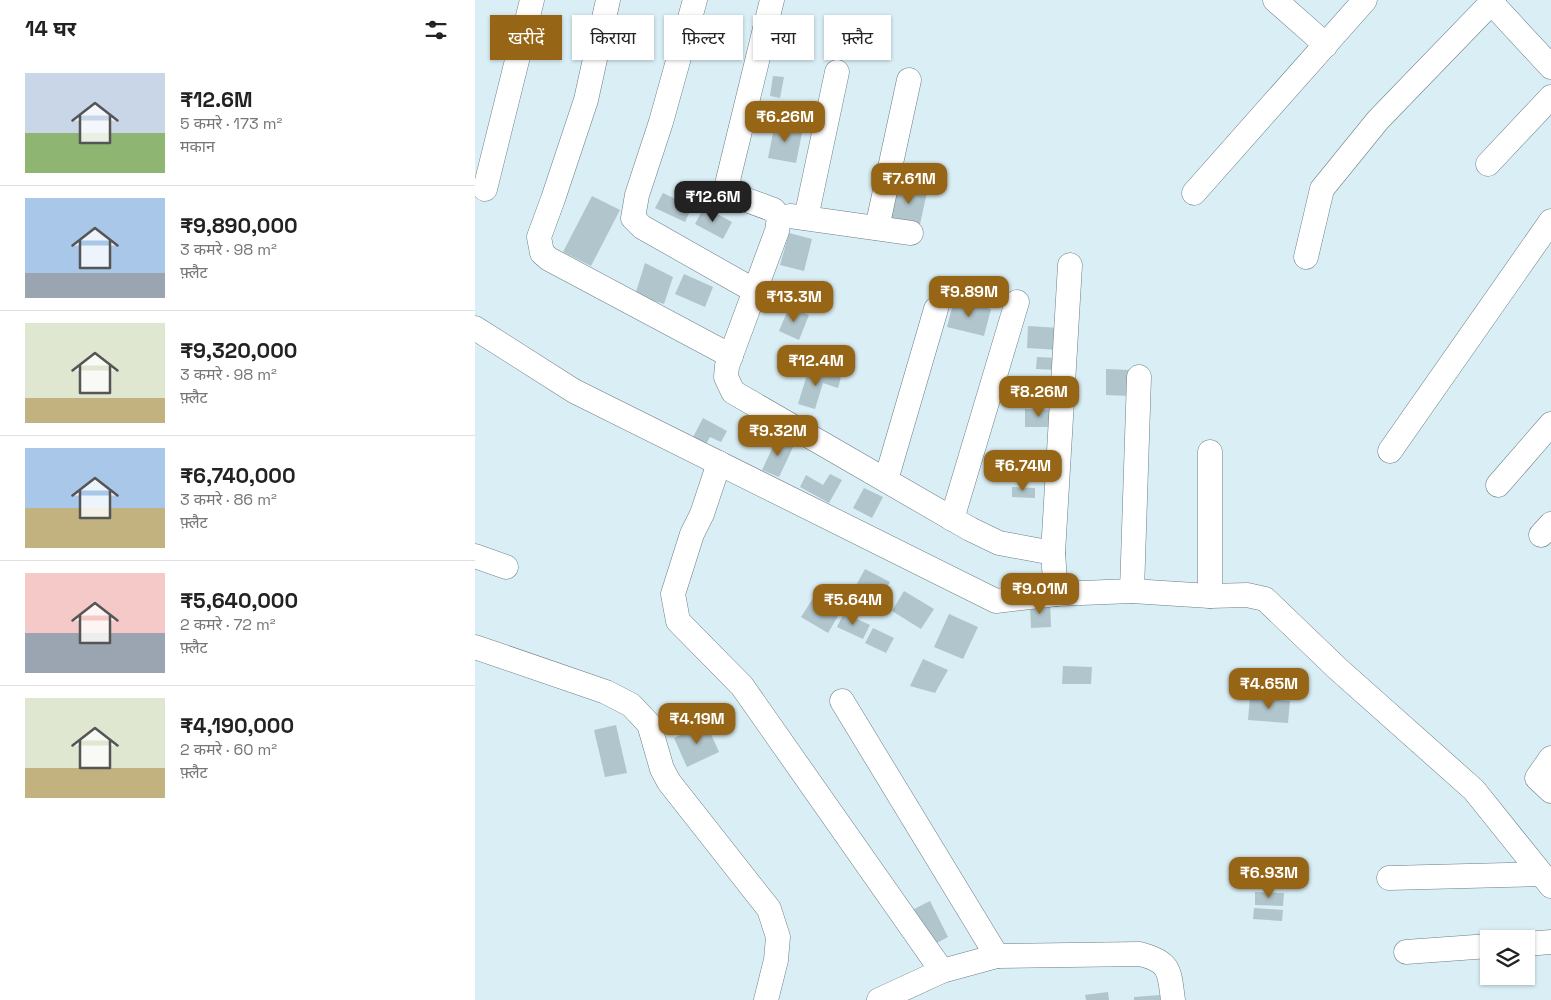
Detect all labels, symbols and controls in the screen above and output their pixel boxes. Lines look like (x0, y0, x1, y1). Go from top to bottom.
text: 14 घर (25, 15, 76, 42)
chip: खरीदें (490, 15, 562, 60)
chip: किराया (572, 15, 654, 60)
chip: फ़िल्टर (664, 15, 743, 60)
chip: नया (753, 15, 814, 60)
chip: फ़्लैट (824, 15, 891, 60)
icon: filters (422, 16, 450, 44)
text: ₹12.6M (180, 86, 253, 113)
icon: home (65, 93, 125, 153)
pin: ₹6.26M (744, 100, 826, 143)
text: ₹6.26M (756, 106, 814, 127)
text: 5 कमरे · 173 m² (180, 113, 282, 134)
text: मकान (180, 136, 215, 157)
pin: ₹7.61M (868, 162, 950, 205)
text: ₹7.61M (882, 168, 936, 189)
pin: ₹12.6M (672, 180, 754, 223)
text: ₹12.6M (685, 186, 741, 207)
text: ₹9,890,000 (180, 212, 298, 239)
icon: home (65, 218, 125, 278)
text: 3 कमरे · 98 m² (180, 239, 277, 260)
text: फ़्लैट (180, 262, 208, 283)
pin: ₹9.89M (928, 276, 1010, 318)
pin: ₹13.3M (753, 280, 835, 323)
text: ₹9.89M (940, 281, 998, 302)
text: ₹13.3M (766, 286, 822, 307)
text: ₹9,320,000 (180, 337, 297, 364)
icon: home (65, 343, 125, 403)
pin: ₹12.4M (775, 344, 857, 387)
text: ₹12.4M (788, 350, 844, 371)
text: 3 कमरे · 98 m² (180, 364, 277, 385)
pin: ₹8.26M (998, 376, 1080, 418)
text: ₹8.26M (1010, 381, 1068, 402)
text: फ़्लैट (180, 387, 208, 408)
pin: ₹9.32M (737, 414, 819, 457)
text: ₹9.32M (749, 420, 807, 441)
pin: ₹6.74M (982, 450, 1064, 492)
text: ₹6.74M (995, 455, 1051, 476)
text: ₹6,740,000 (180, 462, 296, 489)
icon: home (65, 468, 125, 528)
text: 3 कमरे · 86 m² (180, 489, 277, 510)
text: फ़्लैट (180, 512, 208, 533)
pin: ₹9.01M (999, 572, 1081, 615)
text: ₹9.01M (1012, 578, 1068, 599)
pin: ₹5.64M (812, 584, 894, 626)
text: ₹5,640,000 (180, 587, 298, 614)
text: ₹5.64M (824, 589, 882, 610)
icon: home (65, 593, 125, 653)
text: 2 कमरे · 72 m² (180, 614, 276, 635)
text: फ़्लैट (180, 637, 208, 658)
pin: ₹4.65M (1228, 668, 1310, 710)
text: ₹4.65M (1240, 673, 1298, 694)
pin: ₹4.19M (656, 702, 738, 745)
text: ₹4.19M (669, 708, 725, 729)
text: ₹4,190,000 (180, 712, 294, 739)
icon: home (65, 718, 125, 778)
text: 2 कमरे · 60 m² (180, 739, 277, 760)
text: फ़्लैट (180, 762, 208, 783)
pin: ₹6.93M (1228, 856, 1310, 899)
text: ₹6.93M (1240, 862, 1298, 883)
map controls (1480, 930, 1535, 985)
button: layers (1480, 930, 1535, 985)

